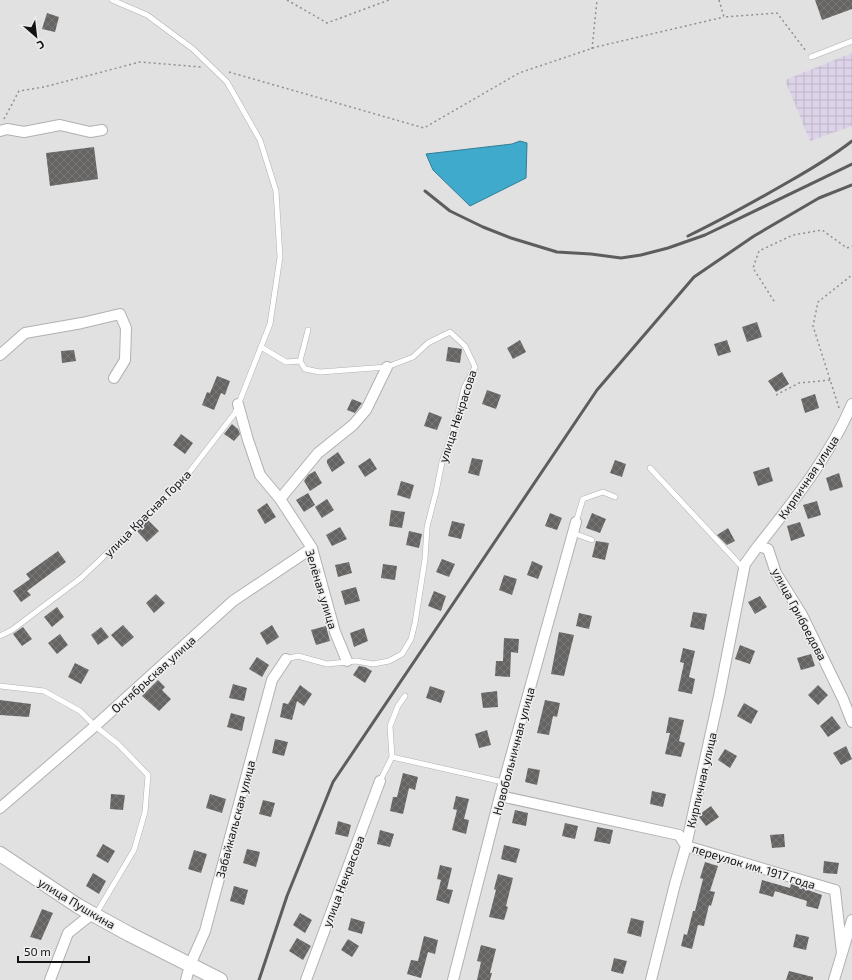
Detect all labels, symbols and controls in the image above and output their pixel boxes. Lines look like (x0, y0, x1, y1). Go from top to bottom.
north arrow (16, 16, 56, 56)
text: С (35, 38, 47, 53)
street label: улица Некрасова (435, 368, 480, 464)
street label: Кирпичная улица (775, 433, 842, 522)
street label: улица Красная Горка (101, 467, 194, 560)
street label: Зелёная улица (302, 547, 341, 631)
street label: улица Грибоедова (769, 565, 830, 663)
street label: Октябрьская улица (108, 632, 199, 716)
street label: Новобольничная улица (489, 686, 538, 817)
street label: Кирпичная улица (683, 731, 720, 829)
street label: Забайкальская улица (213, 759, 258, 880)
street label: улица Некрасова (319, 833, 368, 929)
street label: переулок им. 1917 года (690, 841, 817, 892)
street label: улица Пушкина (35, 874, 118, 932)
scale bar (18, 938, 89, 964)
text: 50 m (24, 944, 51, 958)

